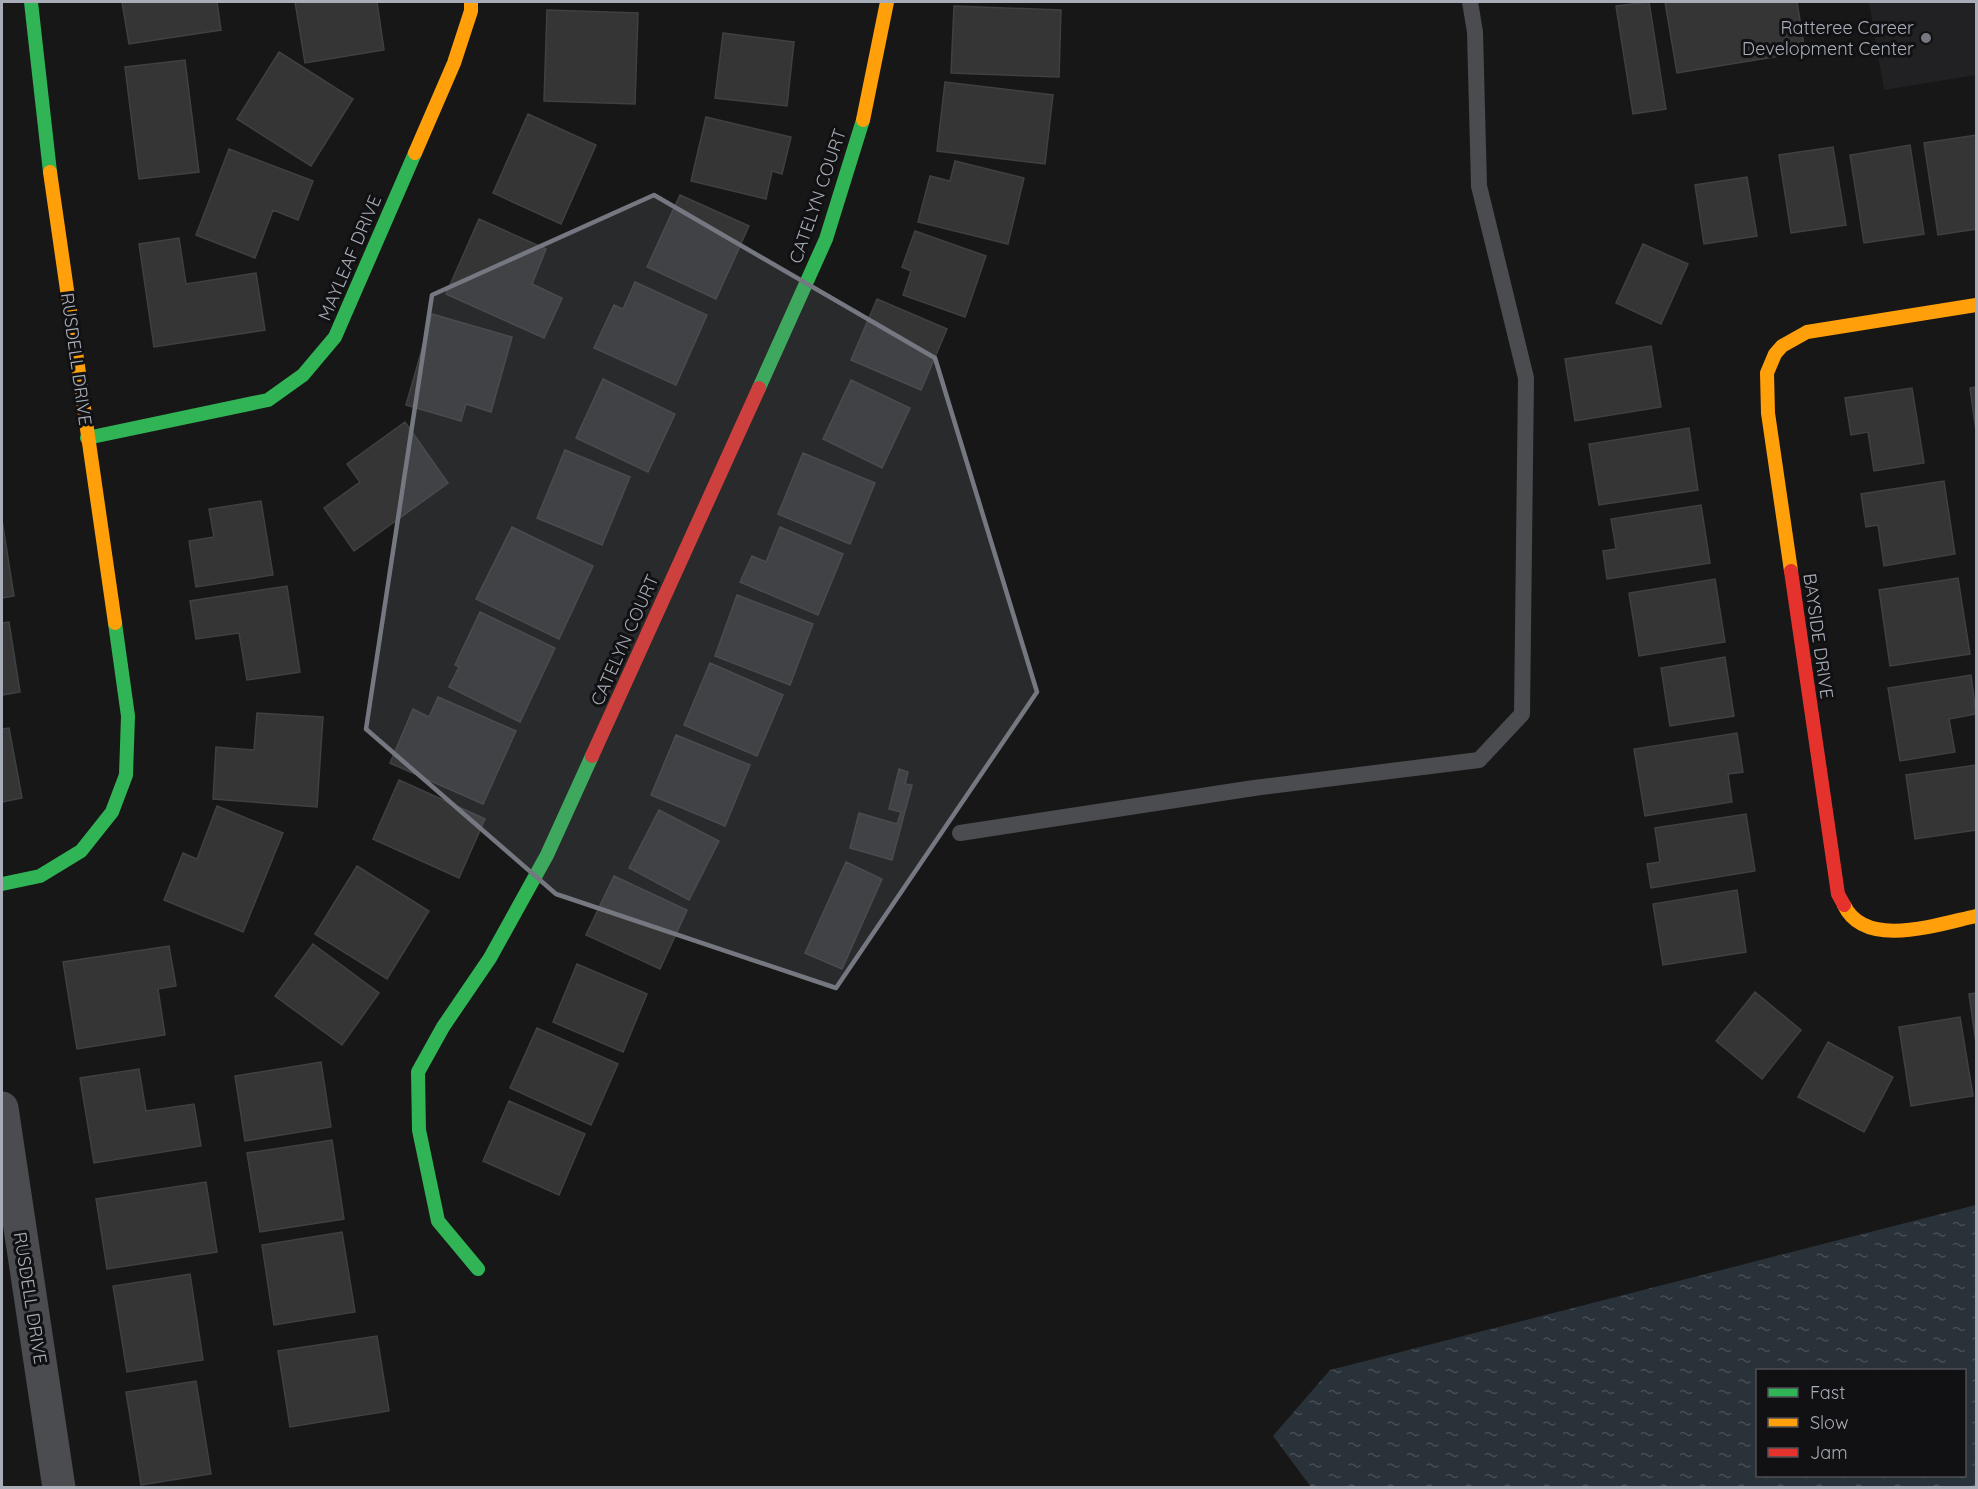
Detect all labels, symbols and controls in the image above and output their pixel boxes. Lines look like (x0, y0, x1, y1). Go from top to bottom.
place label: Ratteree Career Development Center (1742, 16, 1914, 60)
marker: Ratteree Career Development Center (1919, 31, 1933, 45)
street label: CATELYN COURT (784, 125, 851, 266)
street label: MAYLEAF DRIVE (313, 192, 386, 324)
street label: RUSDELL DRIVE (56, 291, 97, 427)
street label: CATELYN COURT (585, 571, 664, 709)
street label: BAYSIDE DRIVE (1798, 572, 1839, 700)
street label: RUSDELL DRIVE (9, 1230, 52, 1366)
legend (1756, 1369, 1966, 1477)
text: Fast (1810, 1381, 1845, 1404)
text: Slow (1810, 1411, 1848, 1434)
text: Jam (1810, 1441, 1848, 1464)

